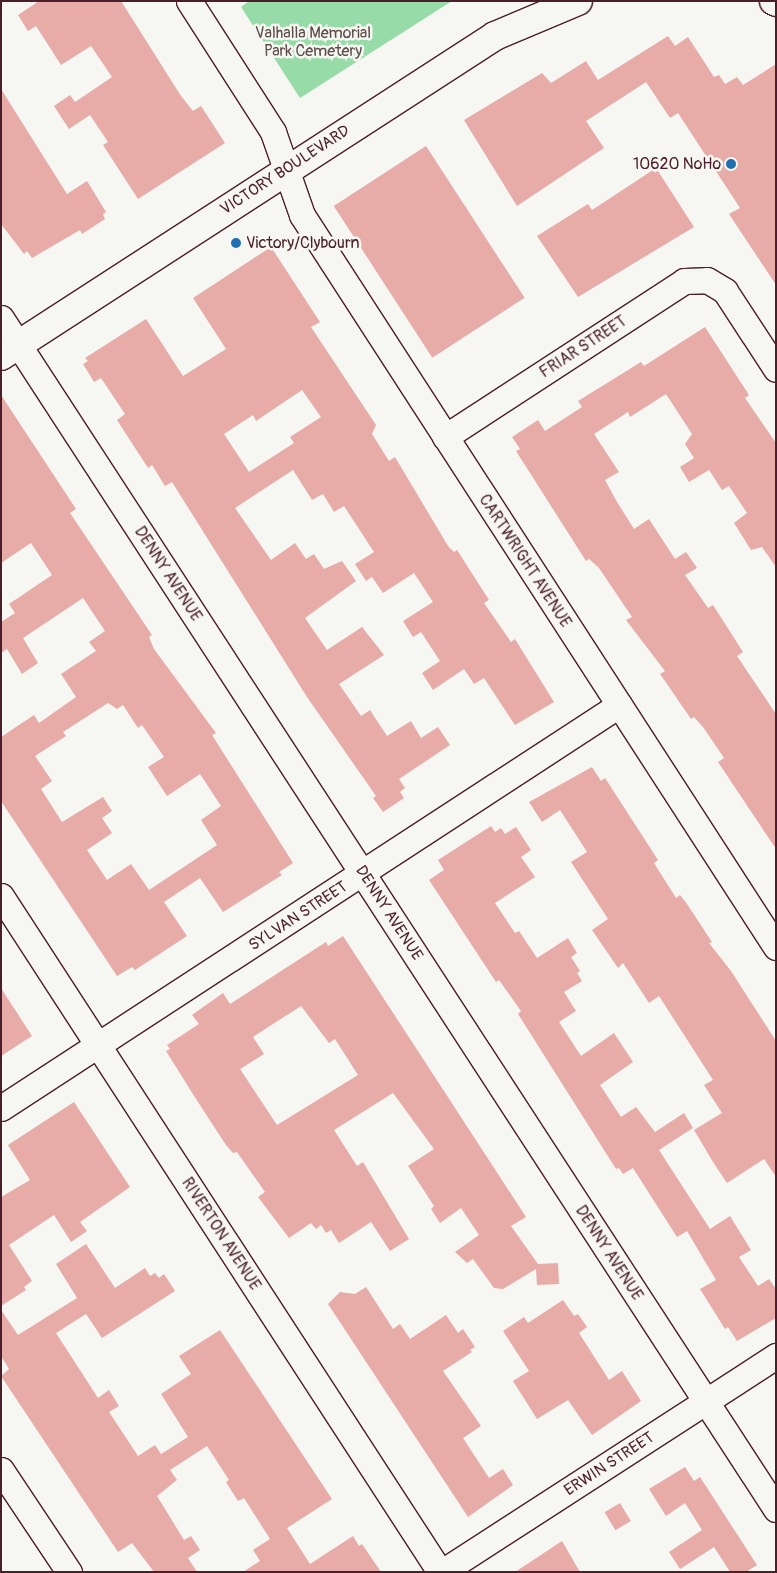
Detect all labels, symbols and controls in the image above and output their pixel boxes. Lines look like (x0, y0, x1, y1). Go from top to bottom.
park label: Valhalla Memorial Park Cemetery (255, 23, 371, 61)
street label: VICTORY BOULEVARD (217, 121, 353, 219)
place label: 10620 NoHo (633, 154, 721, 174)
marker: 10620 NoHo (725, 158, 737, 170)
place label: Victory/Clybourn (246, 233, 360, 253)
marker: Victory/Clybourn (230, 237, 242, 249)
street label: FRIAR STREET (536, 312, 630, 382)
street label: CARTWRIGHT AVENUE (475, 491, 575, 631)
street label: DENNY AVENUE (130, 523, 206, 625)
street label: DENNY AVENUE (351, 862, 427, 964)
street label: SYLVAN STREET (245, 877, 351, 955)
street label: RIVERTON AVENUE (177, 1174, 265, 1294)
street label: DENNY AVENUE (571, 1202, 647, 1304)
street label: ERWIN STREET (561, 1428, 657, 1500)

